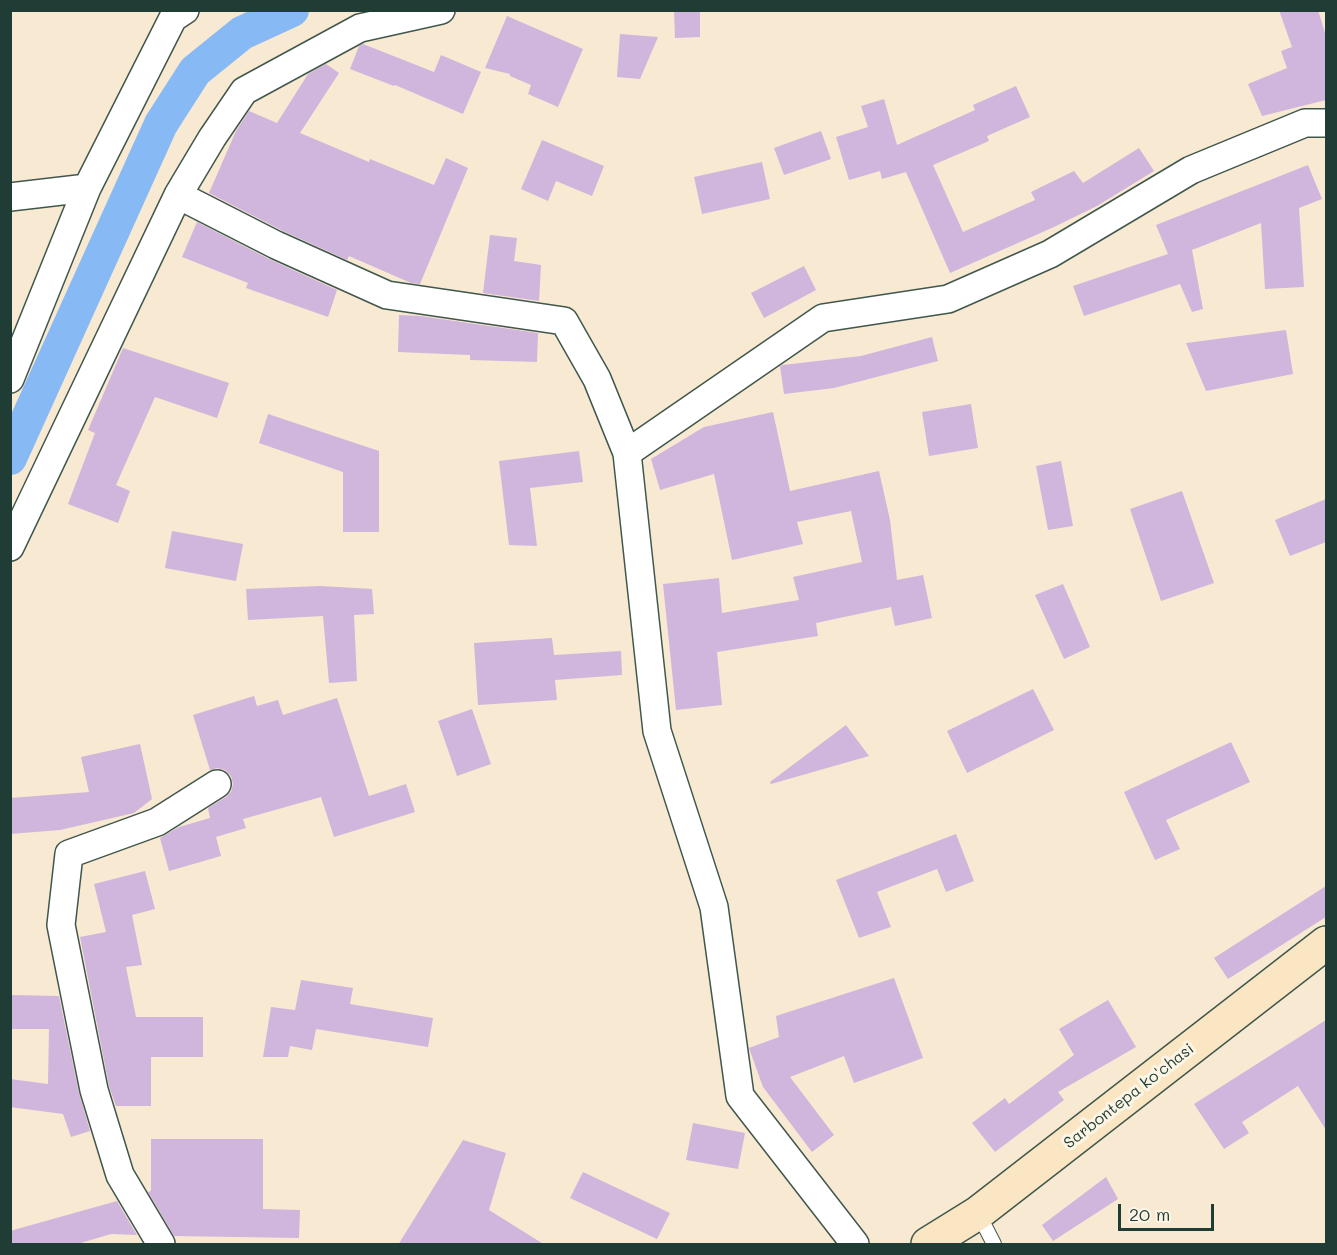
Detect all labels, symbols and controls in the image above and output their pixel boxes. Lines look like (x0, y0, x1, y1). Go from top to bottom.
street label: Sarbontepa ko'chasi (1060, 1039, 1198, 1153)
scale bar (1121, 1192, 1217, 1230)
text: 20 m (1129, 1202, 1170, 1226)

